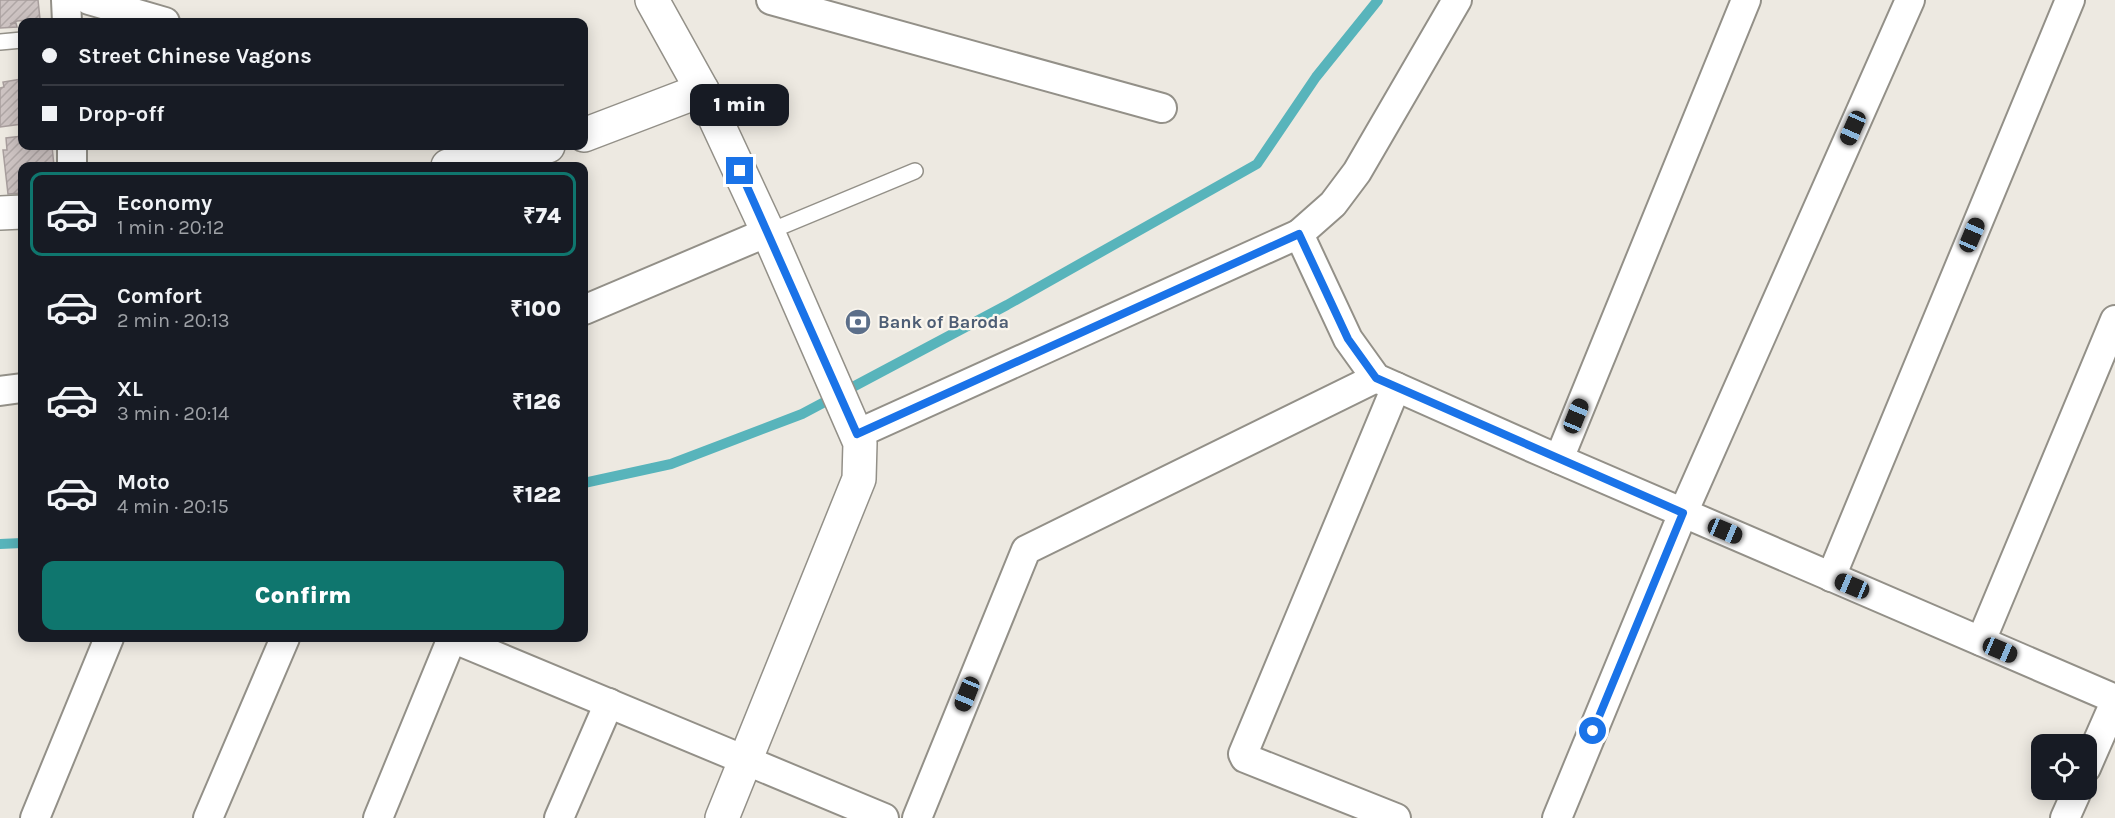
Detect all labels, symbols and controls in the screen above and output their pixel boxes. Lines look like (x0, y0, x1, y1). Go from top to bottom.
text: Street Chinese Vagons (78, 43, 312, 69)
callout: 1 min (690, 84, 789, 126)
text: 1 min (713, 93, 766, 116)
text: Drop-off (78, 101, 164, 127)
car (1837, 108, 1869, 148)
route end (726, 157, 753, 184)
icon: car (45, 187, 99, 241)
text: Economy (117, 190, 212, 216)
text: ₹74 (523, 203, 561, 229)
car (1957, 215, 1987, 255)
text: 1 min · 20:12 (117, 216, 224, 239)
icon: car (45, 280, 99, 334)
text: Comfort (117, 283, 202, 309)
text: ₹100 (510, 296, 561, 322)
bank icon: Bank of Baroda (843, 307, 873, 337)
text: 2 min · 20:13 (117, 309, 230, 332)
place label: Bank of Baroda (878, 311, 1009, 333)
icon: car (45, 373, 99, 427)
text: XL (117, 376, 143, 402)
text: ₹126 (512, 389, 561, 415)
car (1561, 396, 1591, 436)
text: 3 min · 20:14 (117, 402, 229, 425)
icon: car (45, 466, 99, 520)
text: Moto (117, 469, 170, 495)
text: ₹122 (512, 482, 561, 508)
text: 4 min · 20:15 (117, 495, 229, 518)
car (1705, 516, 1745, 546)
button: Confirm (42, 561, 564, 630)
car (1832, 571, 1872, 601)
car (1980, 635, 2020, 665)
car (952, 674, 982, 714)
route start (1579, 717, 1606, 744)
map controls (2031, 734, 2097, 800)
button: locate (2031, 734, 2097, 800)

